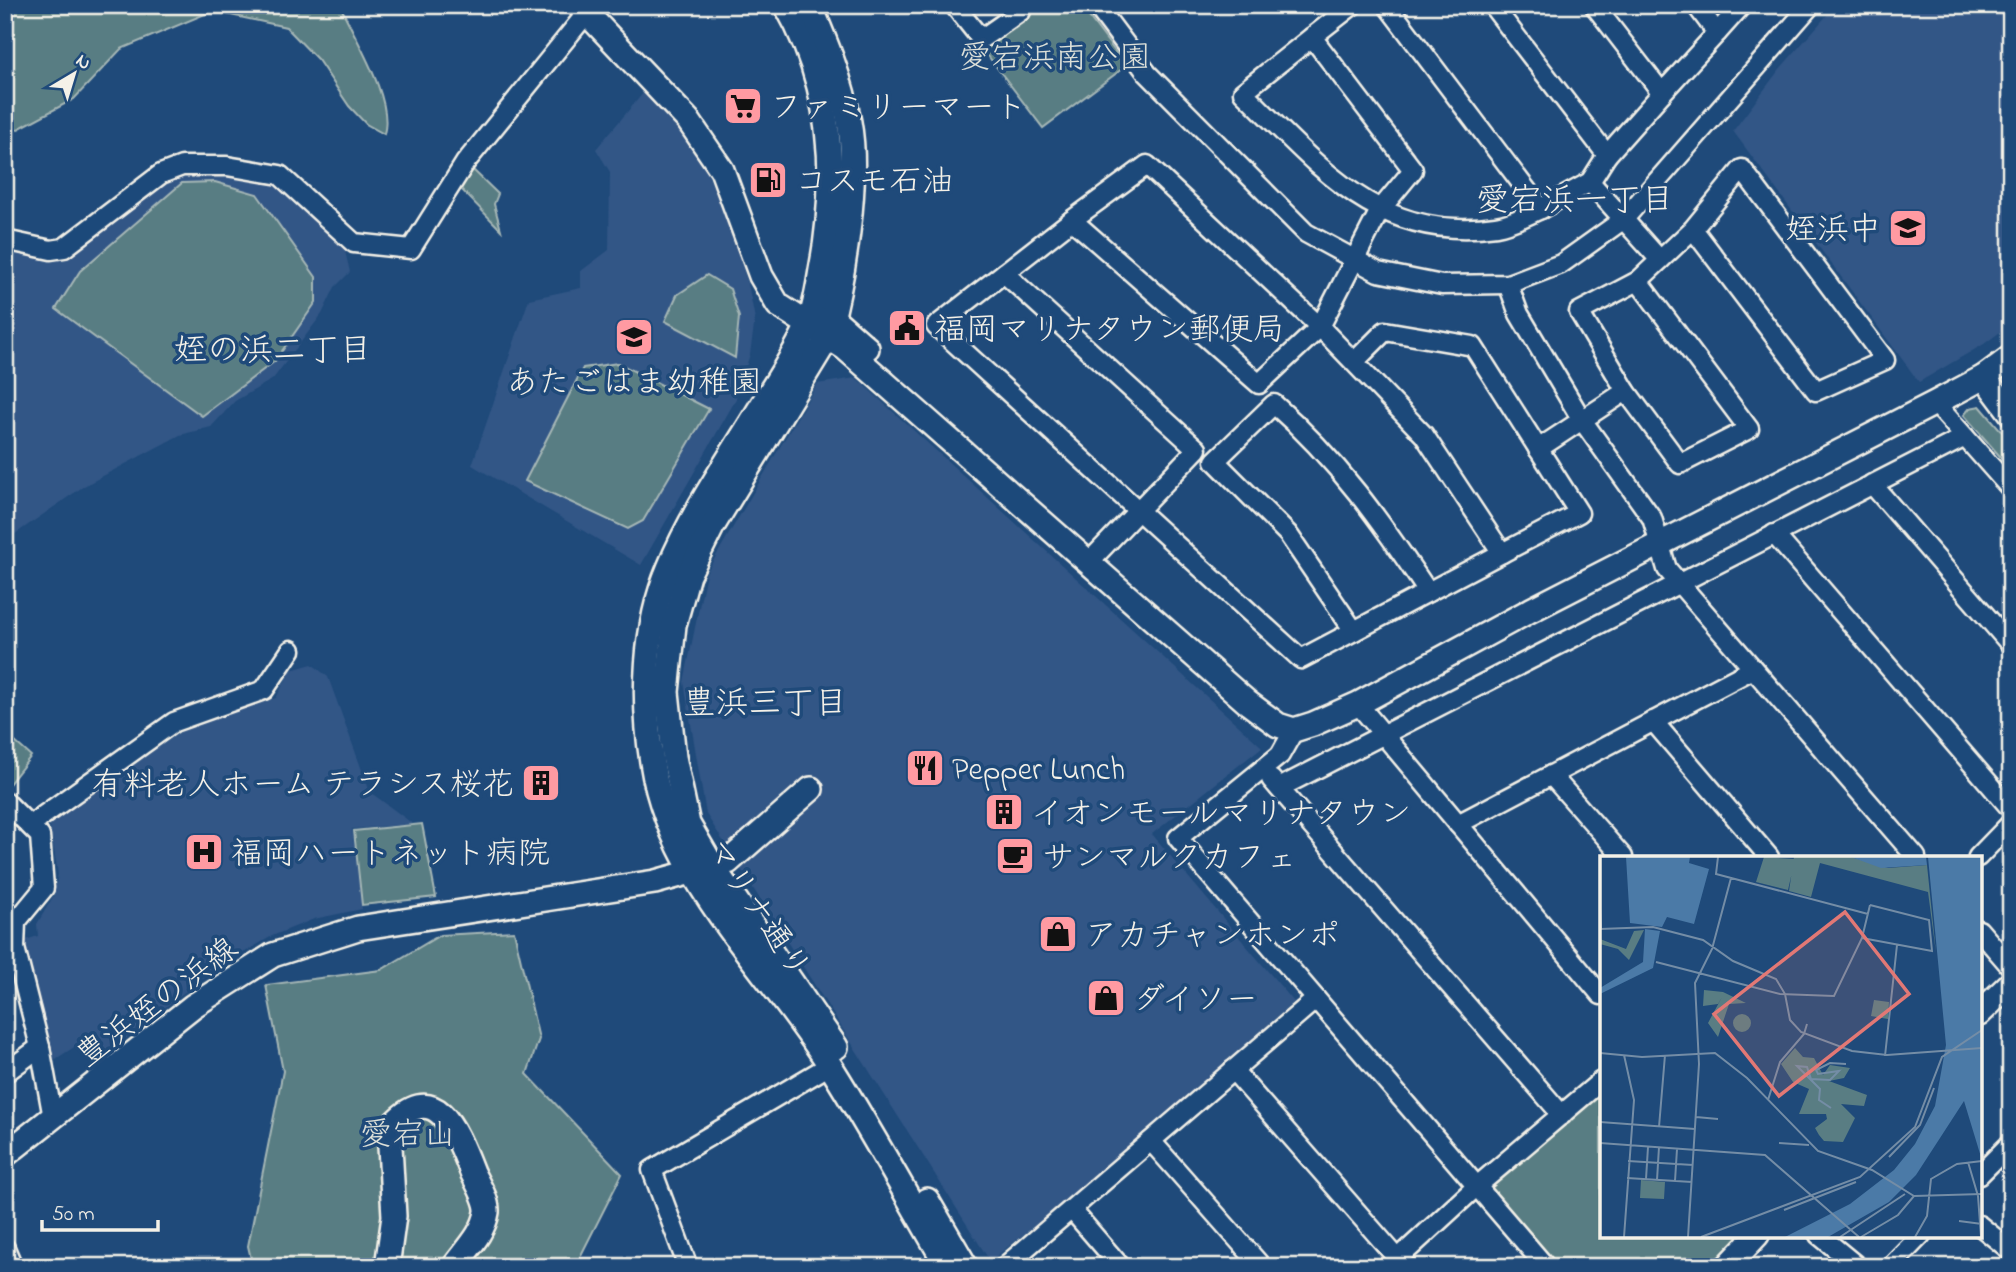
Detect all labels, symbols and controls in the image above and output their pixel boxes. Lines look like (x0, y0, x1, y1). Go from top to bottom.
park label: 愛宕浜南公園 (959, 36, 1151, 83)
north arrow (38, 38, 108, 108)
text: N (70, 48, 96, 77)
supermarket icon: ファミリーマート (722, 85, 764, 127)
place label: ファミリーマート (770, 86, 1027, 133)
fuel station icon: コスモ石油 (747, 159, 789, 201)
place label: コスモ石油 (795, 160, 954, 207)
district label: 愛宕浜一丁目 (1476, 178, 1674, 226)
school or university icon: 姪浜中 (1887, 207, 1929, 249)
place label: 姪浜中 (1785, 208, 1881, 255)
public building icon: 福岡マリナタウン郵便局 (886, 307, 928, 349)
place label: 福岡マリナタウン郵便局 (934, 308, 1285, 355)
school or university icon: あたごはま幼稚園 (613, 316, 655, 358)
district label: 姪の浜二丁目 (174, 328, 372, 376)
place label: あたごはま幼稚園 (506, 361, 762, 408)
district label: 豊浜三丁目 (683, 681, 848, 729)
restaurant icon: Pepper Lunch (904, 747, 946, 789)
place label: Pepper Lunch (952, 748, 1125, 795)
building icon: 有料老人ホーム テラシス桜花 (520, 762, 562, 804)
place label: 有料老人ホーム テラシス桜花 (92, 763, 514, 810)
building icon: イオンモールマリナタウン (983, 791, 1025, 833)
place label: イオンモールマリナタウン (1031, 792, 1411, 839)
street label: マリナ通り (692, 830, 820, 989)
hospital icon: 福岡ハートネット病院 (183, 831, 225, 873)
place label: 福岡ハートネット病院 (231, 832, 550, 879)
cafe icon: サンマルクカフェ (994, 835, 1036, 877)
place label: サンマルクカフェ (1042, 836, 1297, 883)
inset map (1600, 856, 1981, 1237)
shop icon: アカチャンホンポ (1037, 913, 1079, 955)
place label: アカチャンホンポ (1085, 914, 1340, 961)
street label: 豊浜姪の浜線 (67, 927, 249, 1080)
shop icon: ダイソー (1085, 977, 1127, 1019)
place label: ダイソー (1133, 978, 1258, 1025)
park label: 愛宕山 (360, 1113, 456, 1160)
scale bar (42, 1188, 158, 1232)
text: 50 m (52, 1200, 95, 1230)

